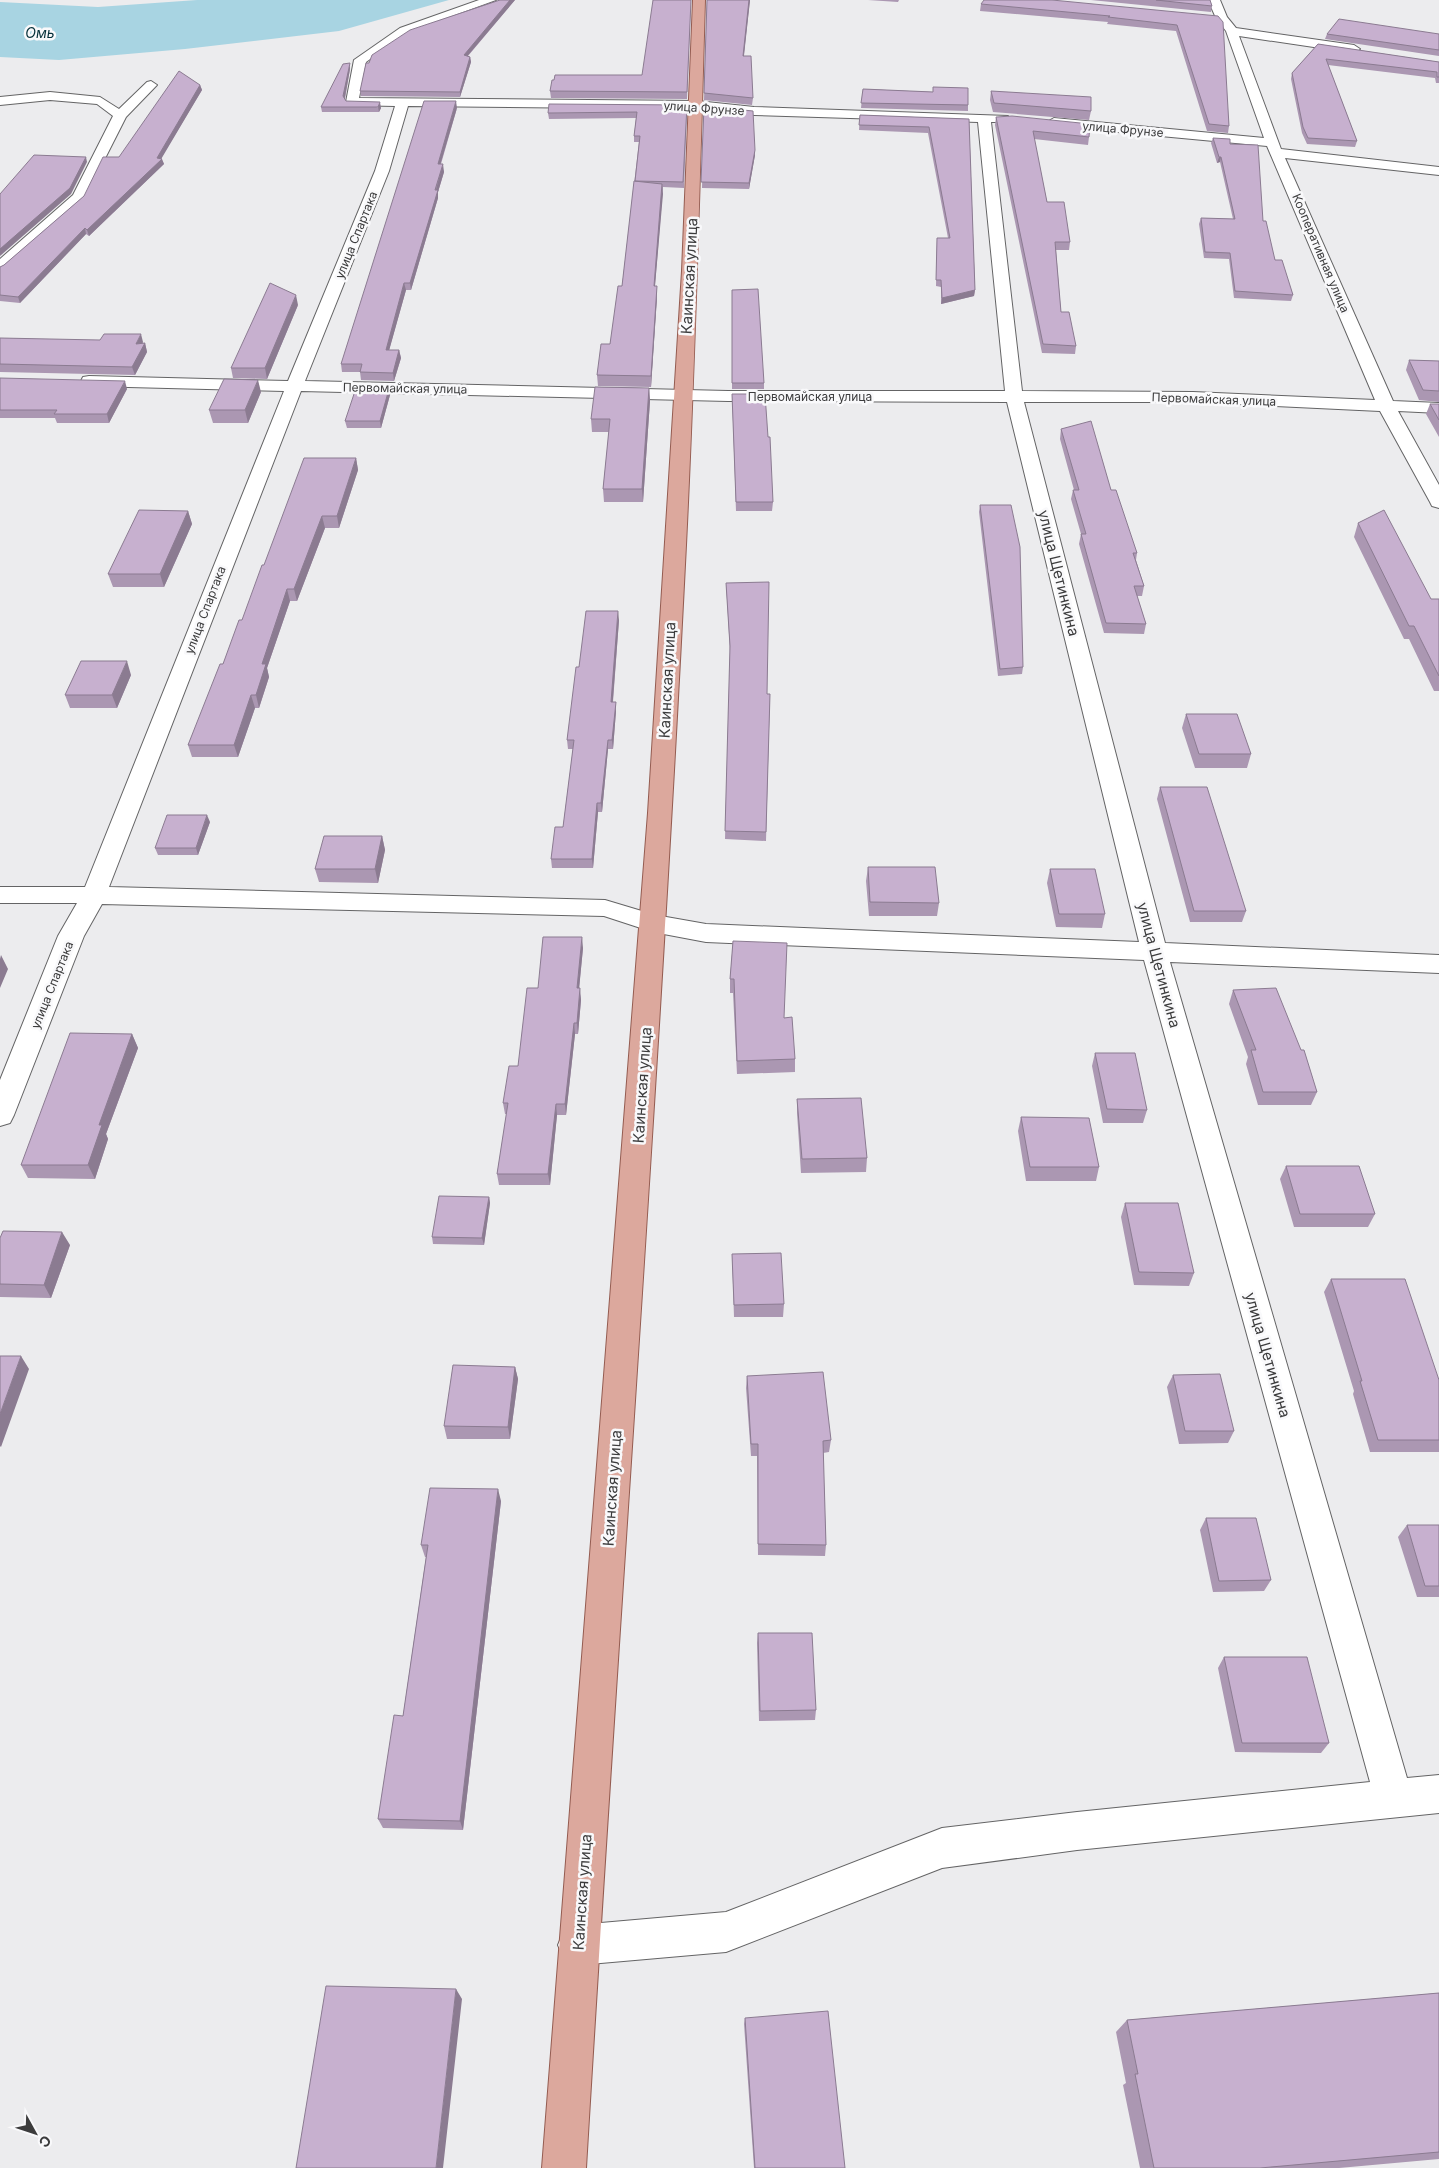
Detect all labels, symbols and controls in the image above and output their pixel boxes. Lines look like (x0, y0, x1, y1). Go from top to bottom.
water label: Омь (25, 24, 55, 41)
street label: улица Фрунзе (663, 98, 745, 118)
street label: улица Фрунзе (1082, 118, 1164, 140)
street label: улица Спартака (332, 189, 380, 281)
street label: Кооперативная улица (1289, 191, 1353, 315)
street label: Каинская улица (676, 217, 702, 335)
street label: Первомайская улица (343, 379, 467, 397)
street label: Первомайская улица (748, 389, 872, 404)
street label: Первомайская улица (1152, 389, 1276, 409)
street label: улица Щетинкина (1034, 508, 1084, 638)
street label: улица Спартака (181, 564, 229, 656)
street label: Каинская улица (654, 621, 680, 739)
street label: улица Щетинкина (1133, 900, 1185, 1030)
street label: улица Спартака (28, 939, 76, 1031)
street label: Каинская улица (628, 1026, 656, 1144)
street label: улица Щетинкина (1241, 1290, 1295, 1420)
street label: Каинская улица (598, 1429, 626, 1547)
street label: Каинская улица (568, 1833, 596, 1951)
north arrow (10, 2108, 60, 2158)
text: С (36, 2132, 55, 2151)

